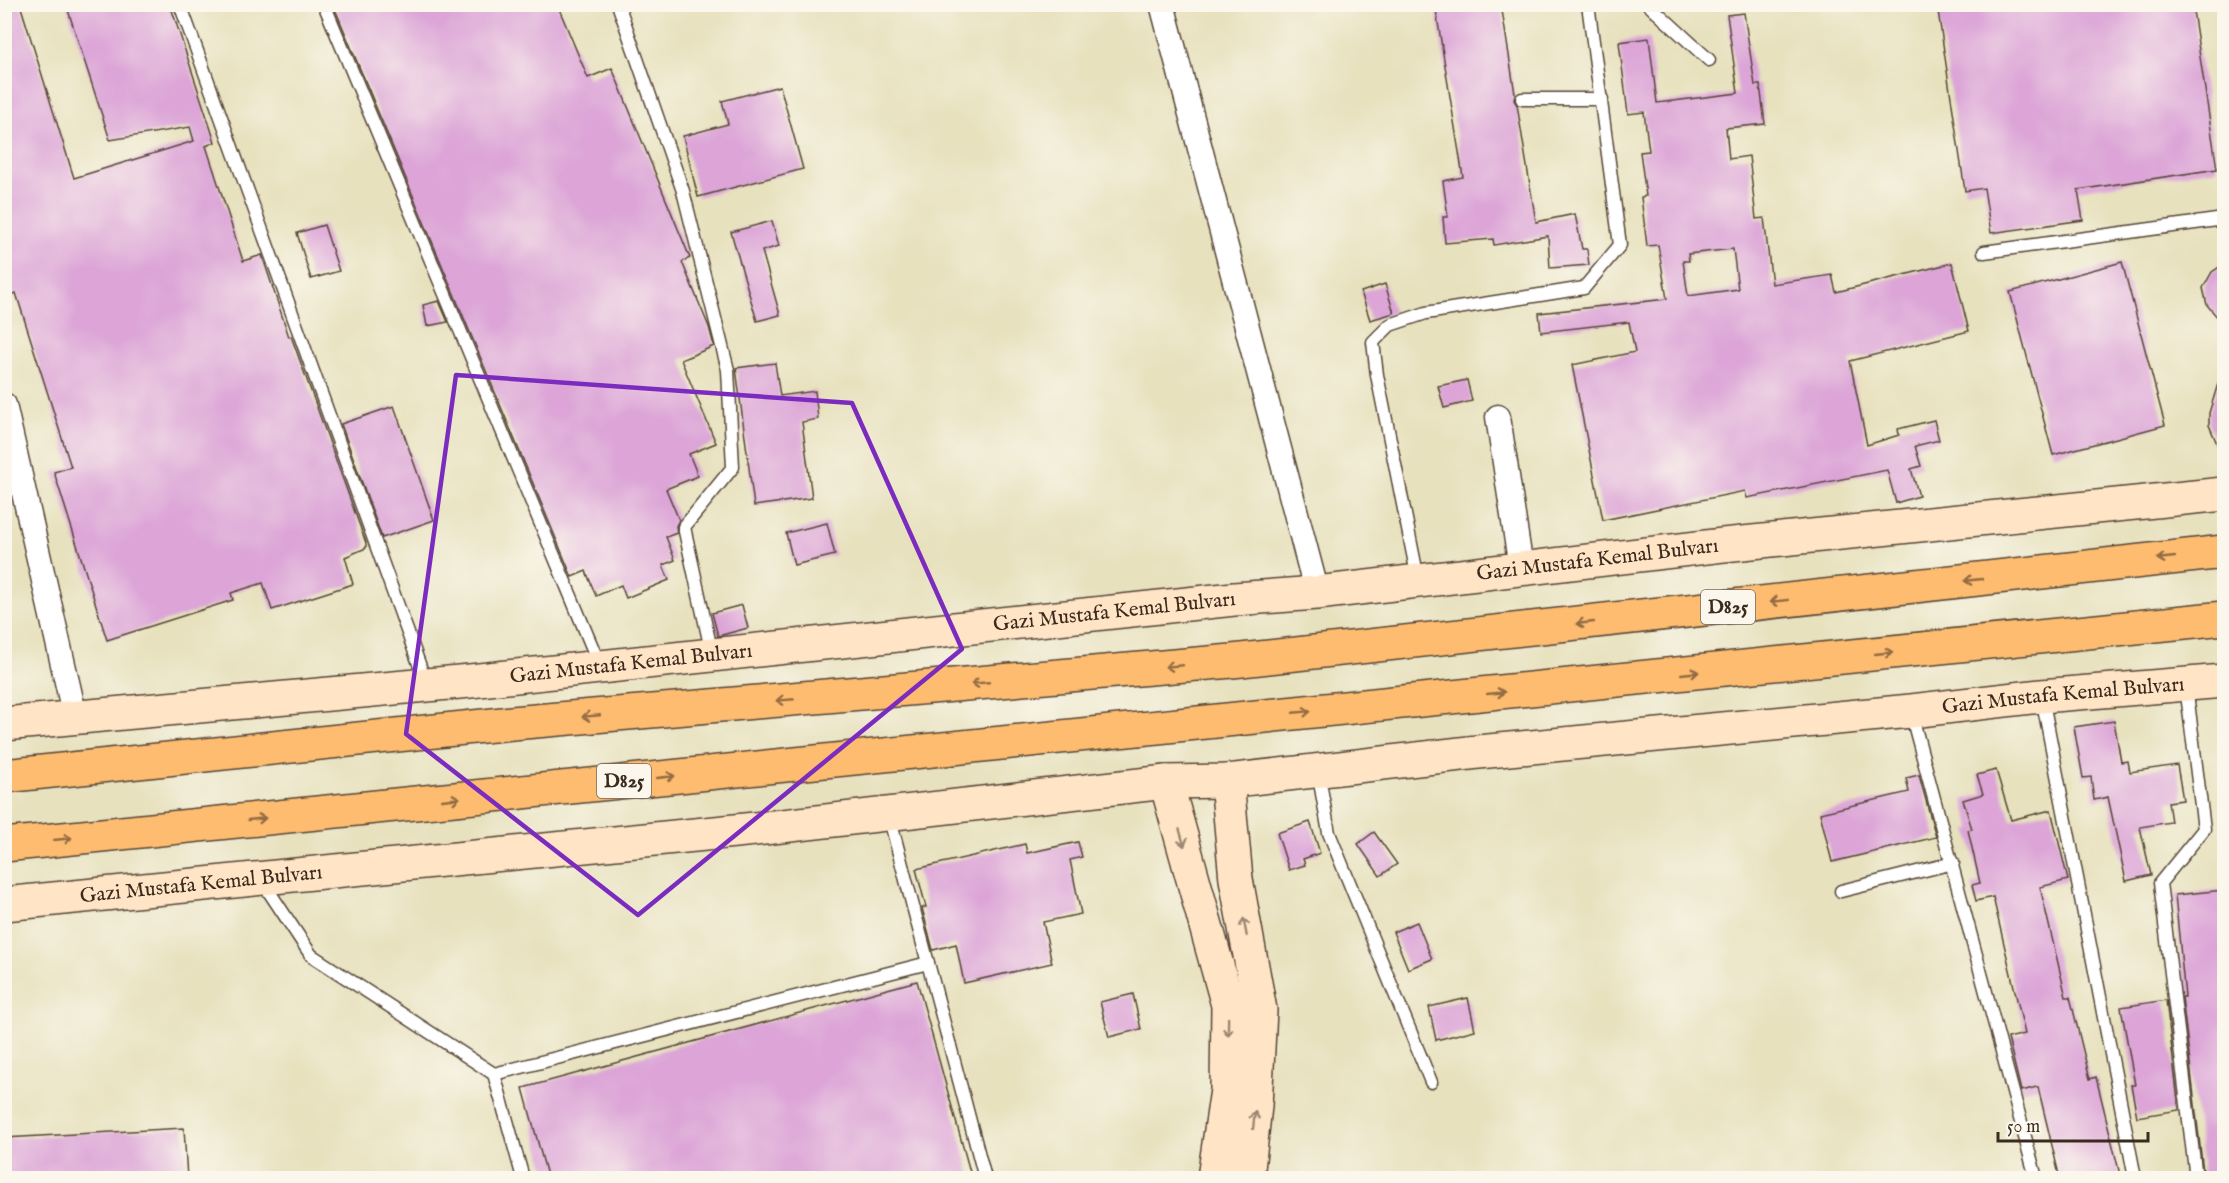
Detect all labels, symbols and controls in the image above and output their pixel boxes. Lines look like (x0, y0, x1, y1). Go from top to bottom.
street label: Gazi Mustafa Kemal Bulvarı (1475, 532, 1720, 588)
one-way arrow (2157, 553, 2177, 564)
one-way arrow (1963, 575, 1983, 586)
street label: Gazi Mustafa Kemal Bulvarı (992, 585, 1237, 638)
road number: D825 (1701, 590, 1755, 624)
one-way arrow (1769, 596, 1789, 607)
one-way arrow (1575, 618, 1595, 629)
street label: Gazi Mustafa Kemal Bulvarı (509, 637, 754, 690)
one-way arrow (1874, 647, 1893, 658)
one-way arrow (1164, 661, 1184, 672)
one-way arrow (1680, 667, 1699, 678)
street label: Gazi Mustafa Kemal Bulvarı (1940, 671, 2186, 721)
one-way arrow (970, 678, 990, 689)
one-way arrow (1486, 687, 1506, 698)
one-way arrow (776, 695, 796, 706)
one-way arrow (1292, 706, 1311, 717)
one-way arrow (581, 711, 601, 722)
road number: D825 (597, 764, 651, 798)
one-way arrow (655, 771, 675, 782)
one-way arrow (440, 793, 460, 804)
one-way arrow (246, 813, 266, 824)
one-way arrow (1177, 828, 1188, 847)
one-way arrow (52, 833, 72, 844)
street label: Gazi Mustafa Kemal Bulvarı (78, 859, 324, 910)
one-way arrow (1239, 918, 1250, 937)
one-way arrow (1222, 1016, 1234, 1036)
scale bar (1998, 1105, 2148, 1143)
one-way arrow (1248, 1111, 1259, 1131)
text: 50 m (2007, 1116, 2040, 1139)

